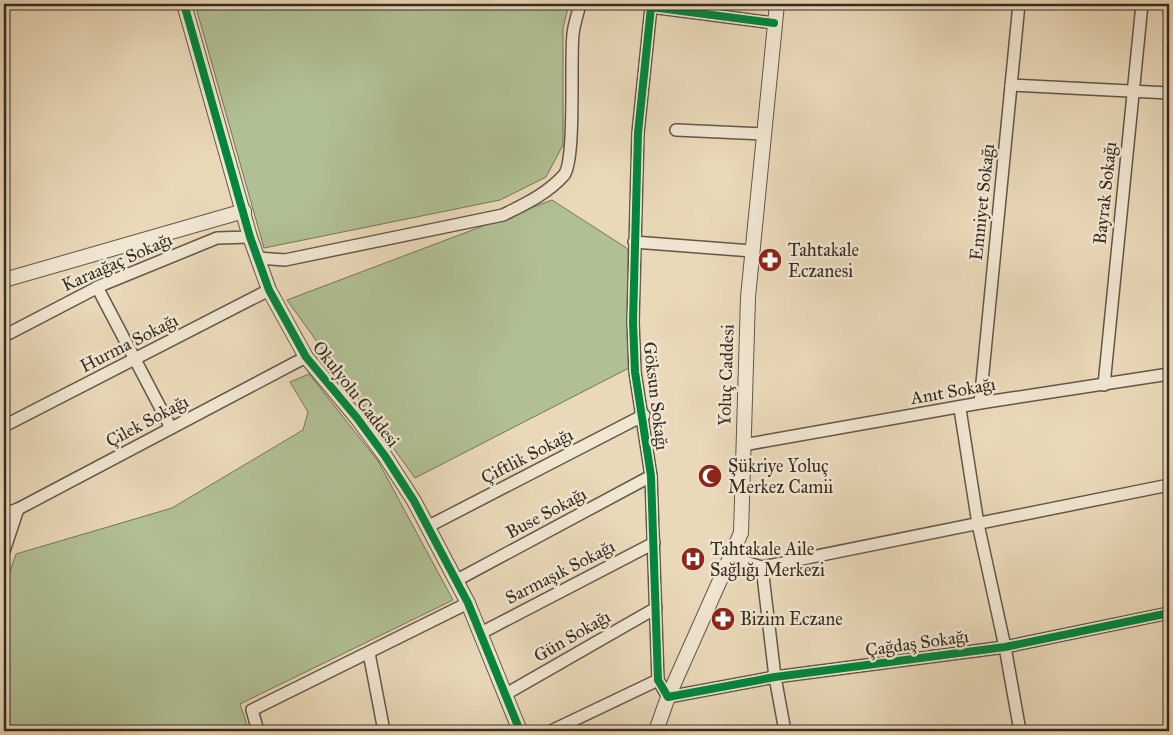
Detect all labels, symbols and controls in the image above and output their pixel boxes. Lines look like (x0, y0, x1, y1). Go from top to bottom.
street label: Bayrak Sokağı (1089, 141, 1122, 246)
street label: Emniyet Sokağı (965, 143, 1000, 262)
street label: Karaağaç Sokağı (58, 228, 176, 297)
place label: Tahtakale Eczanesi (788, 239, 859, 282)
pharmacy icon: Tahtakale Eczanesi (757, 247, 783, 273)
street label: Hurma Sokağı (76, 309, 182, 378)
street label: Yoluç Caddesi (713, 324, 739, 426)
street label: Okulyolu Caddesi (308, 336, 404, 452)
street label: Göksun Sokağı (637, 340, 674, 452)
street label: Anıt Sokağı (908, 373, 997, 410)
street label: Çilek Sokağı (102, 390, 193, 453)
street label: Çiftlik Sokağı (477, 423, 577, 490)
place label: Şükriye Yoluç Merkez Camii (728, 455, 833, 498)
mosque icon: Şükriye Yoluç Merkez Camii (697, 463, 723, 489)
street label: Buse Sokağı (502, 483, 591, 544)
street label: Sarmaşık Sokağı (502, 535, 619, 610)
place label: Tahtakale Aile Sağlığı Merkezi (710, 538, 825, 582)
hospital icon: Tahtakale Aile Sağlığı Merkezi (680, 546, 706, 572)
street label: Gün Sokağı (530, 605, 615, 668)
pharmacy icon: Bizim Eczane (710, 606, 736, 632)
place label: Bizim Eczane (740, 608, 843, 630)
street label: Çağdaş Sokağı (864, 625, 970, 662)

